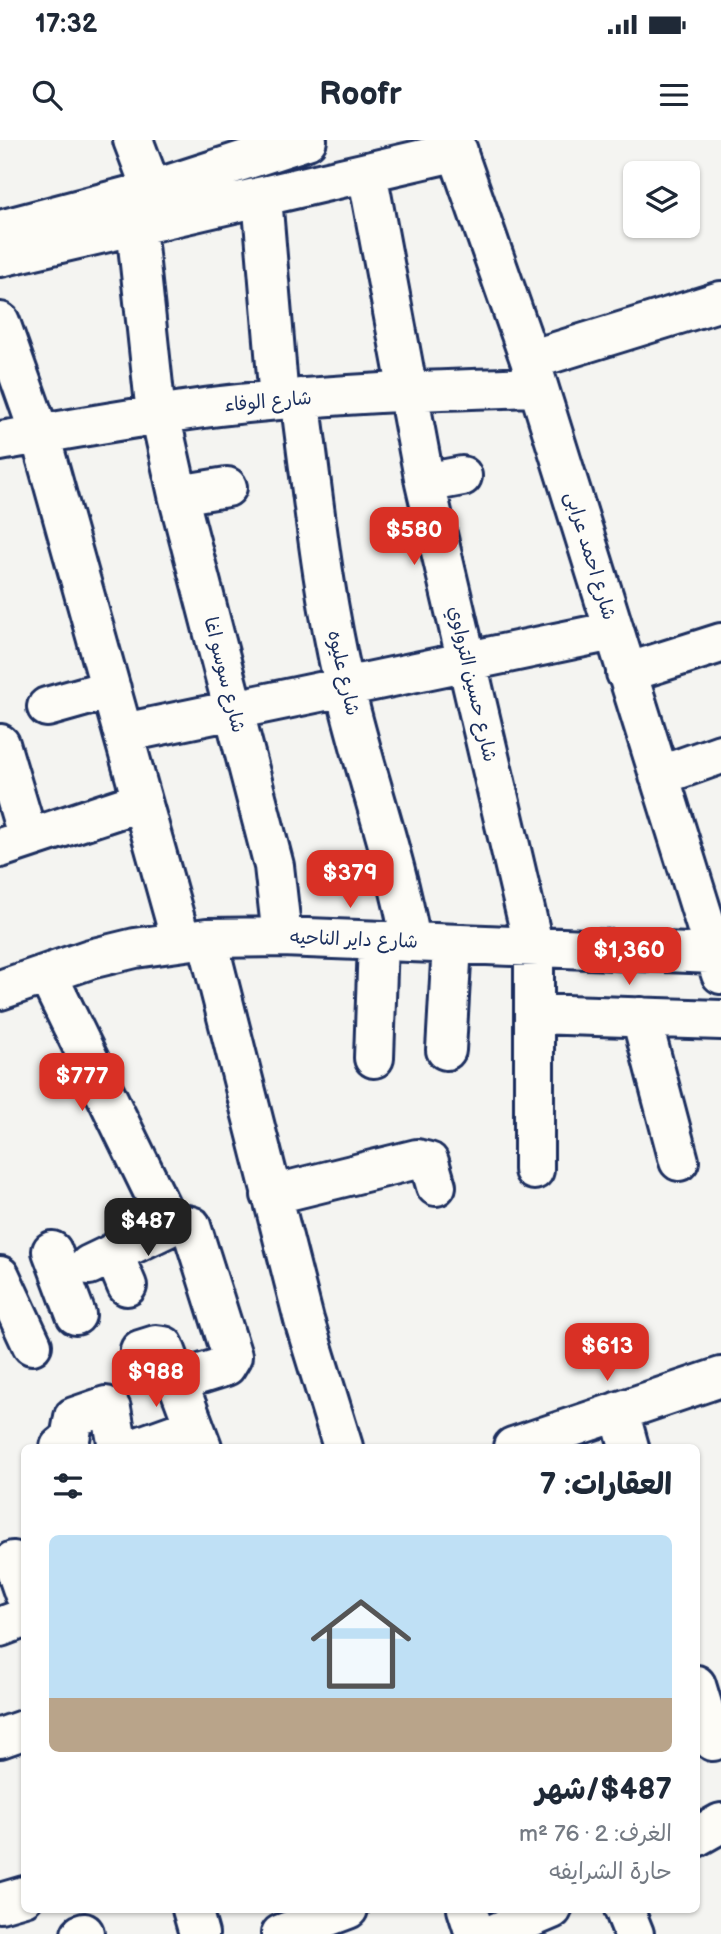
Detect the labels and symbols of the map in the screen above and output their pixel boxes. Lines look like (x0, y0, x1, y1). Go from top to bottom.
street label: شارع الوفاء (223, 387, 313, 418)
street label: شارع احمد عرابى (559, 489, 620, 623)
pin: $580 (373, 508, 455, 567)
street label: شارع حسين الترواوي (441, 604, 501, 765)
street label: شارع سوسو اغا (198, 615, 249, 735)
street label: شارع عليوه (321, 628, 364, 718)
pin: $379 (309, 850, 391, 910)
street label: شارع داير الناحيه (290, 926, 418, 955)
pin: $1,360 (572, 928, 686, 987)
pin: $777 (41, 1054, 123, 1113)
pin: $487 (107, 1198, 189, 1258)
pin: $613 (566, 1324, 648, 1383)
pin: $988 (115, 1350, 197, 1409)

